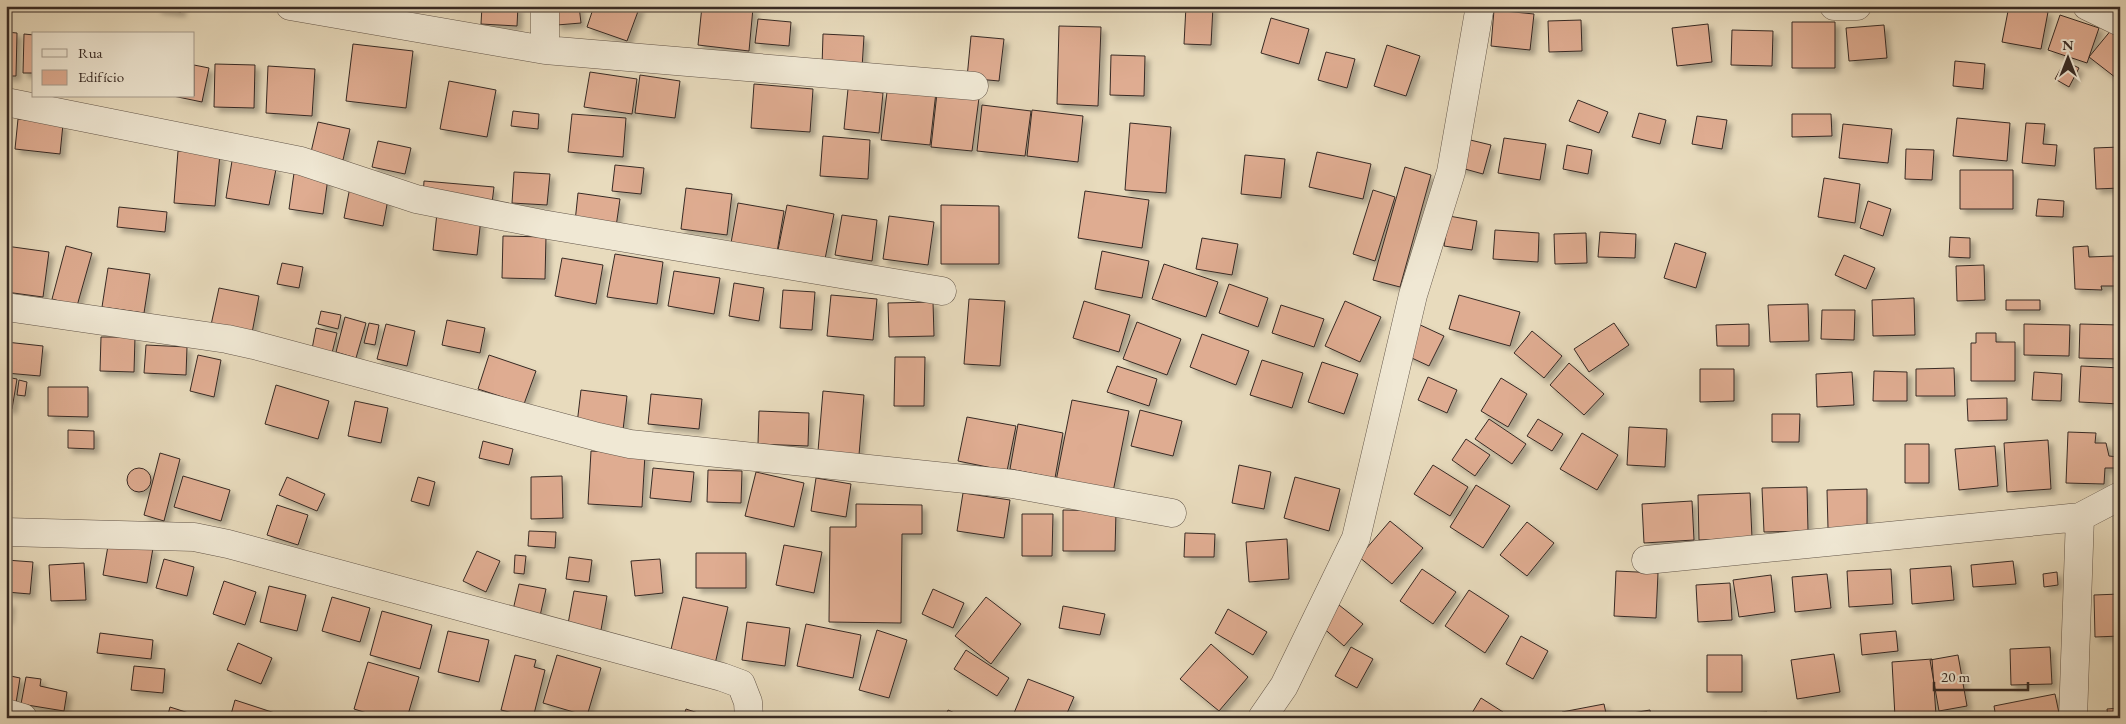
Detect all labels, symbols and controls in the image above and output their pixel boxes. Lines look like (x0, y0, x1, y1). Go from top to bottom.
legend (32, 32, 195, 98)
north arrow (2044, 32, 2094, 82)
text: N (2062, 36, 2074, 54)
text: Rua (78, 43, 103, 62)
text: Edifício (78, 67, 124, 86)
scale bar (1934, 659, 2027, 691)
text: 20 m (1941, 667, 1970, 686)

